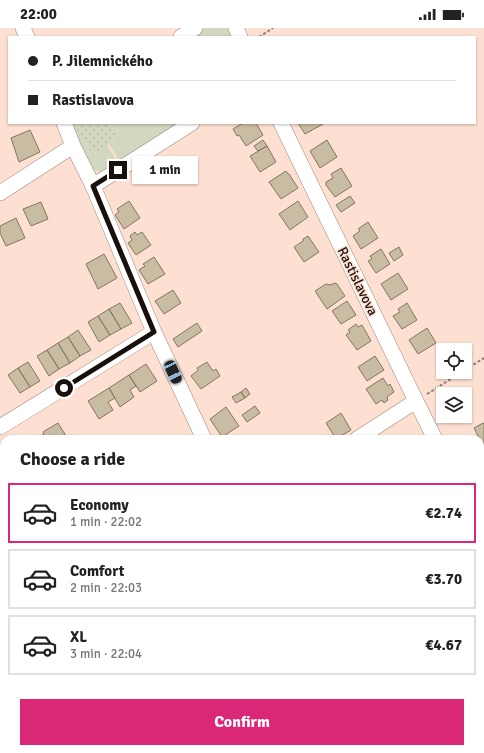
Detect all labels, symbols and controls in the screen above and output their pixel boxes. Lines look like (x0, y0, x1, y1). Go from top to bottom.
text: 22:00 (20, 5, 57, 23)
text: P. Jilemnického (52, 52, 153, 70)
text: Rastislavova (52, 91, 134, 109)
callout: 1 min (132, 156, 198, 184)
route end (109, 161, 127, 179)
text: 1 min (149, 162, 181, 178)
street label: Rastislavova (334, 244, 381, 318)
map controls (436, 343, 472, 423)
button: locate (436, 343, 472, 379)
car (162, 359, 184, 385)
route start (55, 379, 73, 397)
button: layers (436, 387, 472, 423)
text: Choose a ride (20, 448, 125, 470)
icon: car (22, 495, 58, 531)
text: Economy (70, 496, 129, 514)
text: €2.74 (425, 504, 462, 522)
text: 1 min · 22:02 (70, 514, 142, 530)
icon: car (22, 561, 58, 597)
text: Comfort (70, 562, 124, 580)
text: €3.70 (425, 570, 462, 588)
text: 2 min · 22:03 (70, 580, 142, 596)
icon: car (22, 627, 58, 663)
text: XL (70, 628, 87, 646)
text: €4.67 (425, 636, 462, 654)
text: 3 min · 22:04 (70, 646, 142, 662)
button: Confirm (20, 699, 464, 745)

